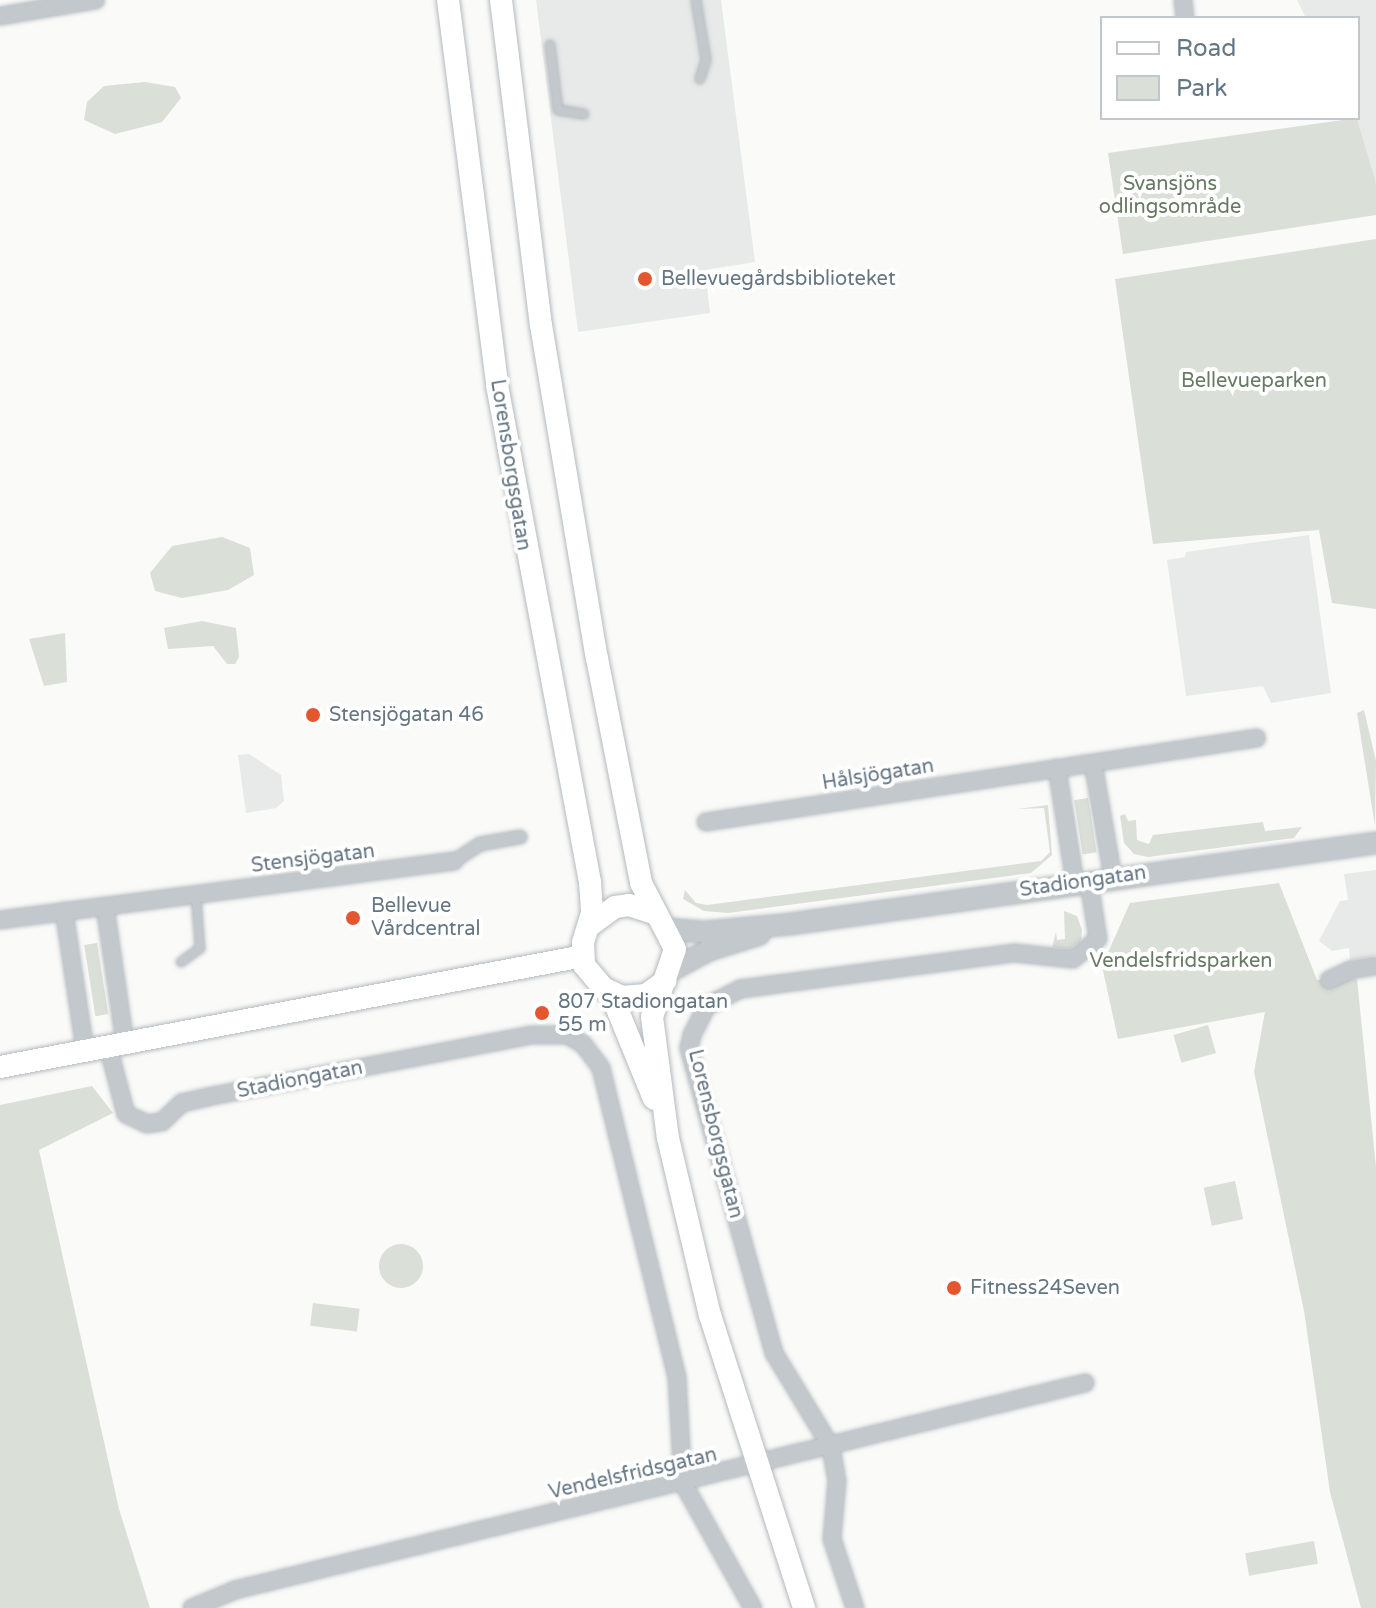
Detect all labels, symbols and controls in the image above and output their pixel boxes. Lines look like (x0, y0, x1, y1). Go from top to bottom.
legend (1100, 16, 1360, 120)
text: Road (1176, 34, 1236, 63)
text: Park (1176, 74, 1227, 103)
park label: Svansjöns odlingsområde (1099, 172, 1241, 219)
place label: Bellevuegårdsbiblioteket (661, 267, 896, 291)
marker: Bellevuegårdsbiblioteket (636, 270, 654, 288)
park label: Bellevueparken (1181, 369, 1327, 393)
street label: Lorensborgsgatan (485, 378, 535, 552)
place label: Stensjögatan 46 (329, 703, 484, 727)
marker: Stensjögatan 46 (304, 706, 322, 724)
street label: Hålsjögatan (820, 754, 936, 796)
street label: Stensjögatan (250, 840, 376, 878)
street label: Stadiongatan (1018, 861, 1148, 903)
place label: Bellevue Vårdcentral (371, 894, 480, 941)
marker: Bellevue Vårdcentral (342, 907, 364, 929)
park label: Vendelsfridsparken (1089, 949, 1273, 973)
place label: 807 Stadiongatan 55 m (558, 990, 728, 1037)
marker: 807 Stadiongatan 55 m (533, 1004, 551, 1022)
street label: Lorensborgsgatan (682, 1047, 748, 1221)
street label: Stadiongatan (235, 1056, 365, 1104)
place label: Fitness24Seven (970, 1276, 1120, 1300)
marker: Fitness24Seven (945, 1279, 963, 1297)
street label: Vendelsfridsgatan (547, 1443, 719, 1505)

